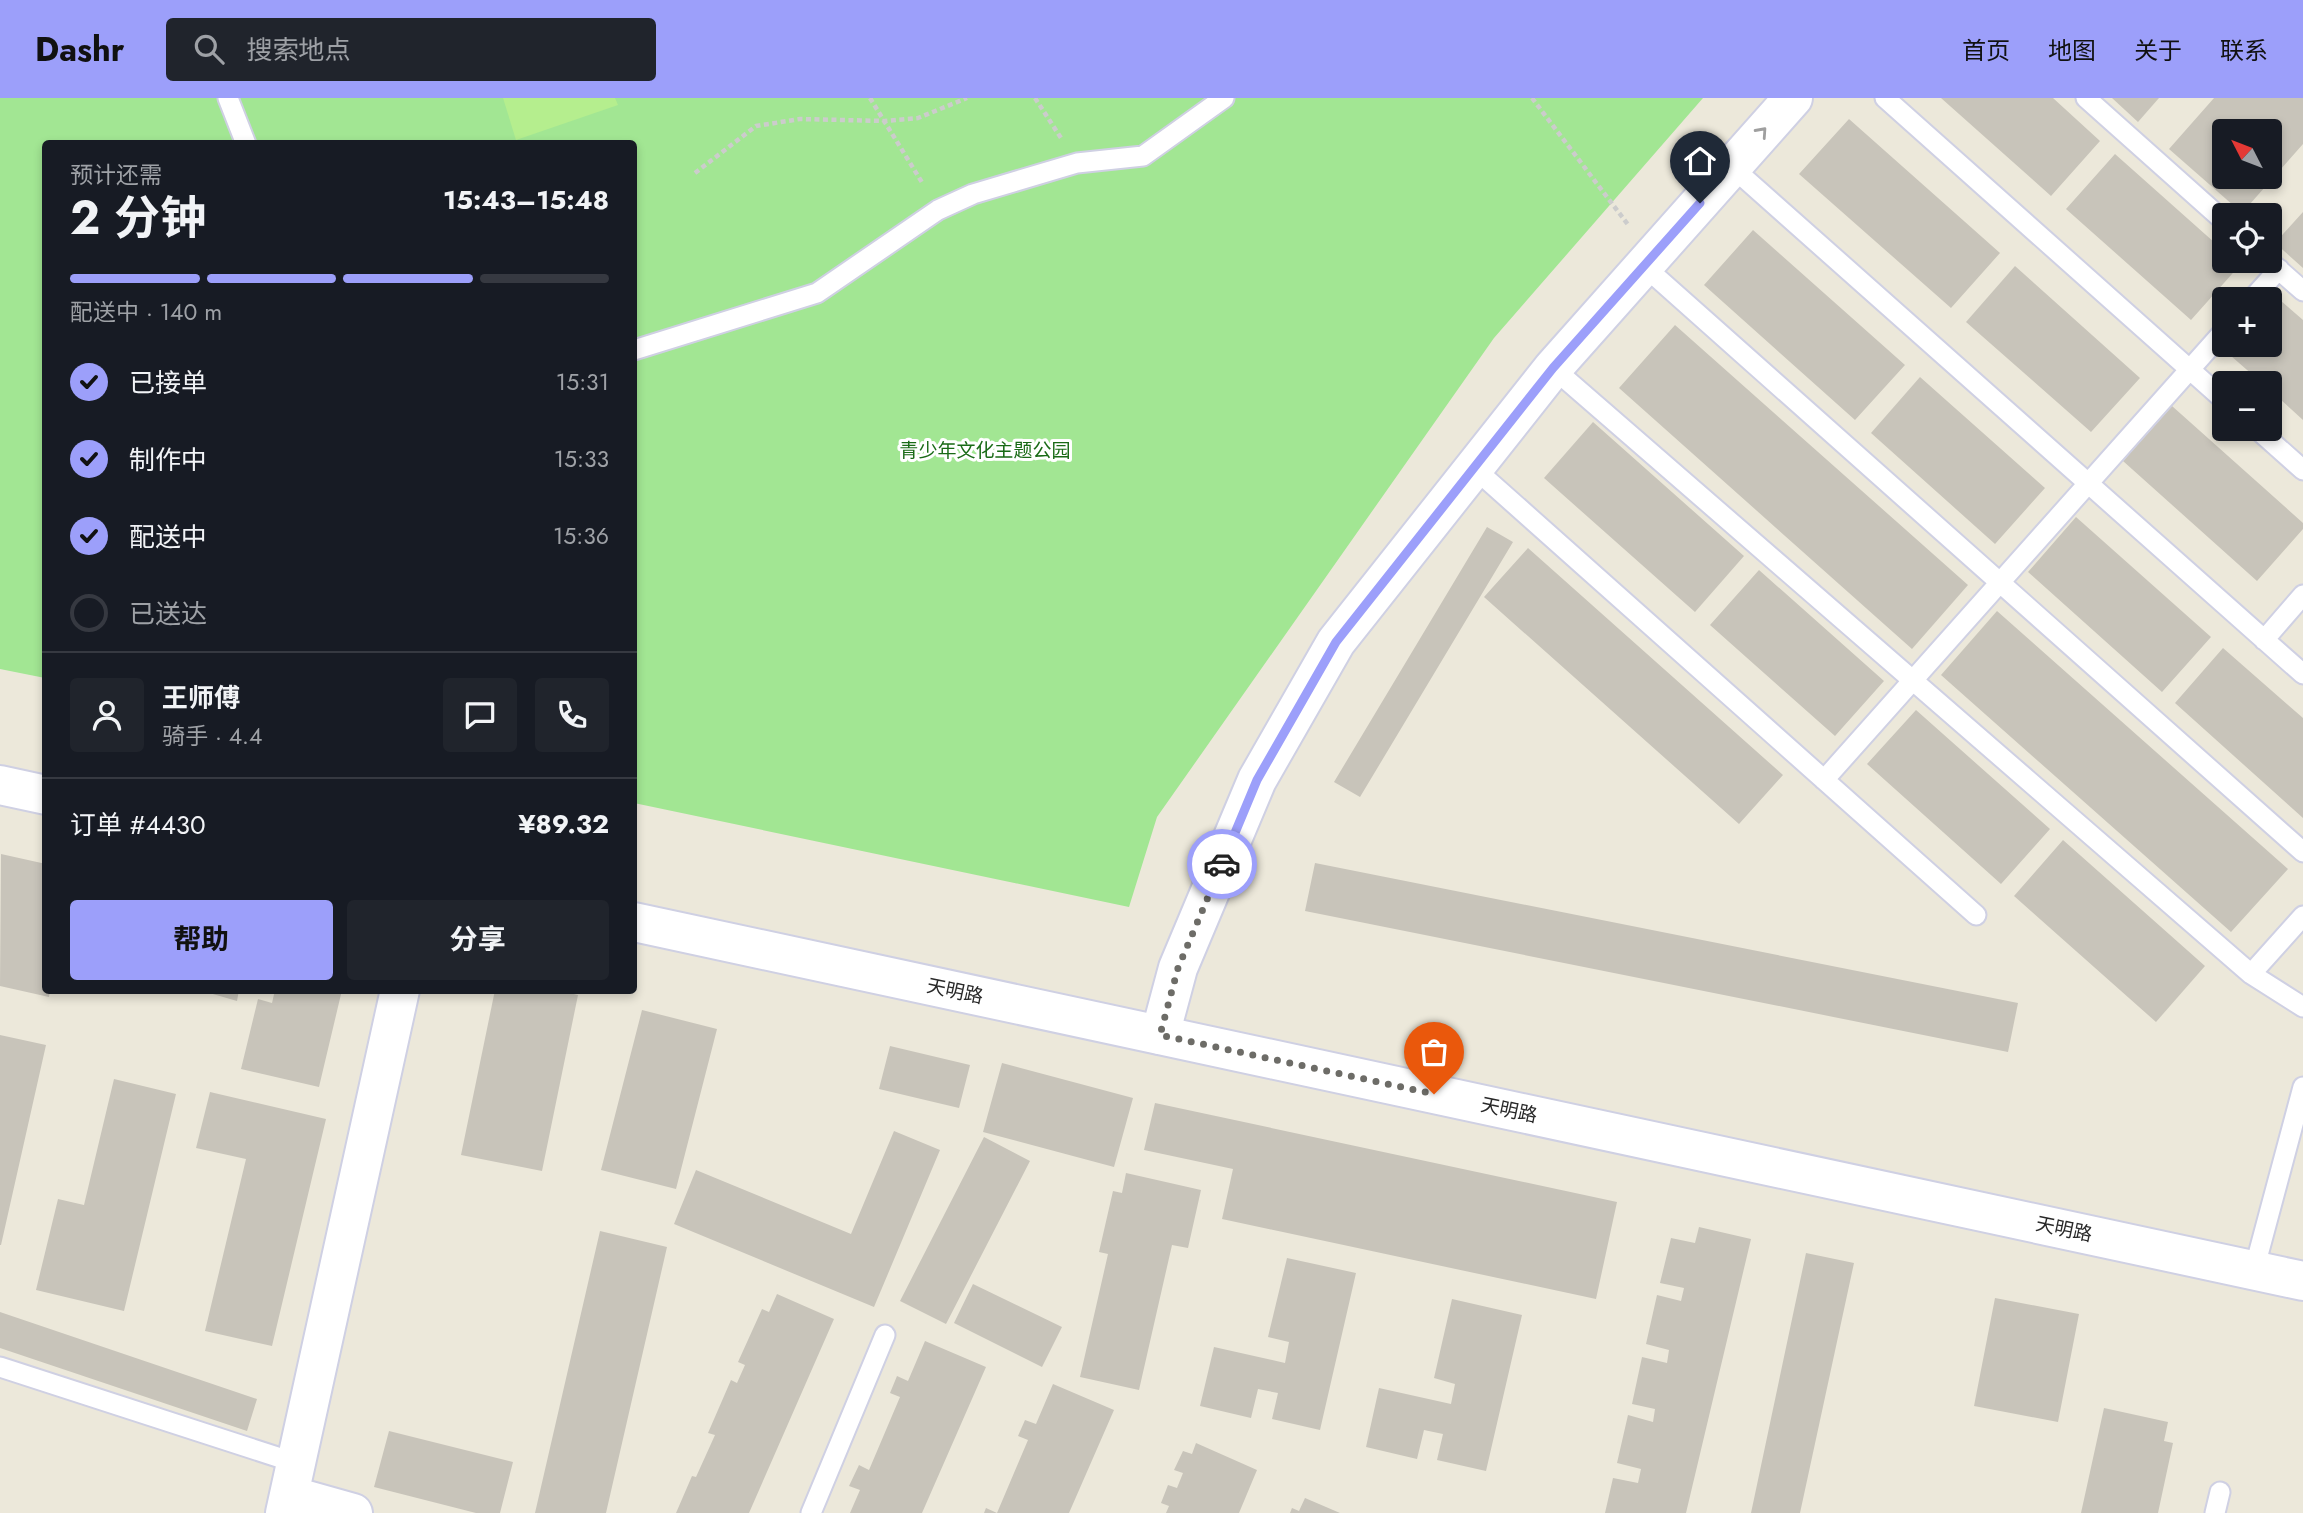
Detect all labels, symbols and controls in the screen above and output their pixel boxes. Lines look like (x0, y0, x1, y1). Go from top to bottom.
search box (166, 18, 656, 81)
text: Dashr (35, 26, 124, 73)
icon: search (190, 30, 228, 68)
text: 搜索地点 (246, 31, 350, 69)
text: 首页 (1962, 33, 2010, 68)
text: 地图 (2048, 33, 2096, 68)
text: 关于 (2134, 33, 2182, 68)
text: 联系 (2220, 33, 2268, 68)
north arrow (2212, 119, 2282, 189)
map controls (2212, 119, 2282, 441)
one-way arrow (1754, 127, 1767, 140)
pin (1670, 131, 1730, 203)
icon: home (1681, 142, 1719, 180)
text: 预计还需 (70, 158, 162, 192)
text: 15:43–15:48 (443, 181, 609, 219)
text: 2 分钟 (70, 185, 206, 251)
button: locate (2212, 203, 2282, 273)
button: + (2212, 287, 2282, 357)
text: 配送中 · 140 m (70, 295, 222, 329)
icon: check (70, 363, 108, 401)
text: 已接单 (129, 364, 207, 402)
text: 15:31 (556, 365, 609, 399)
button: − (2212, 371, 2282, 441)
park label: 青少年文化主题公园 (899, 437, 1071, 464)
icon: check (70, 440, 108, 478)
text: 制作中 (129, 441, 207, 479)
text: 15:33 (554, 442, 609, 476)
icon: check (70, 517, 108, 555)
text: 配送中 (129, 518, 207, 556)
text: 15:36 (553, 519, 609, 553)
text: 已送达 (129, 595, 207, 633)
button: person (70, 678, 144, 752)
button: chat (443, 678, 517, 752)
button: phone (535, 678, 609, 752)
text: 王师傅 (162, 679, 240, 717)
text: 骑手 · 4.4 (162, 719, 262, 753)
text: ¥89.32 (518, 805, 609, 843)
text: 订单 #4430 (70, 806, 206, 844)
courier (1187, 829, 1257, 899)
icon: car (1203, 845, 1241, 883)
button: 帮助 (70, 900, 333, 980)
button: 分享 (347, 900, 609, 980)
street label: 天明路 (924, 972, 986, 1010)
pin (1404, 1022, 1464, 1094)
icon: bag (1415, 1033, 1453, 1071)
street label: 天明路 (1478, 1091, 1540, 1129)
street label: 天明路 (2033, 1210, 2095, 1248)

